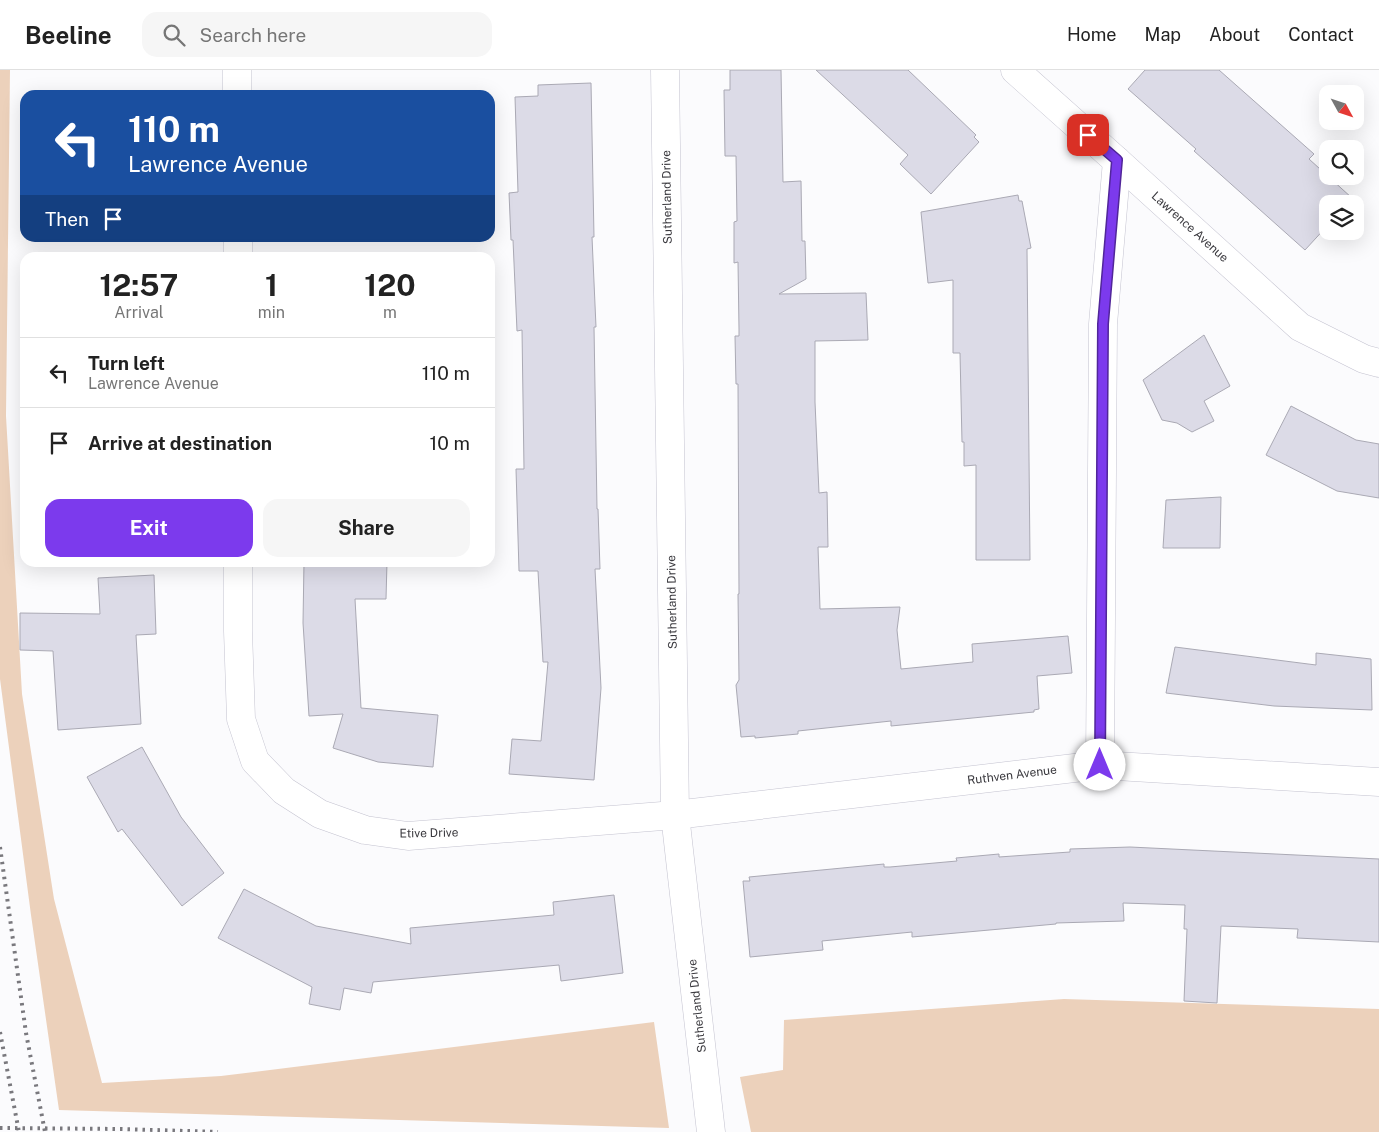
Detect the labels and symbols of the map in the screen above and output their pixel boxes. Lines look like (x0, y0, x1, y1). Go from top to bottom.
north arrow (1319, 85, 1364, 130)
pin (1067, 114, 1109, 156)
street label: Sutherland Drive (659, 150, 675, 244)
street label: Lawrence Avenue (1149, 189, 1231, 265)
street label: Sutherland Drive (664, 555, 680, 649)
position arrow (1073, 738, 1125, 790)
street label: Ruthven Avenue (966, 763, 1058, 787)
street label: Etive Drive (399, 825, 459, 841)
street label: Sutherland Drive (685, 958, 709, 1053)

